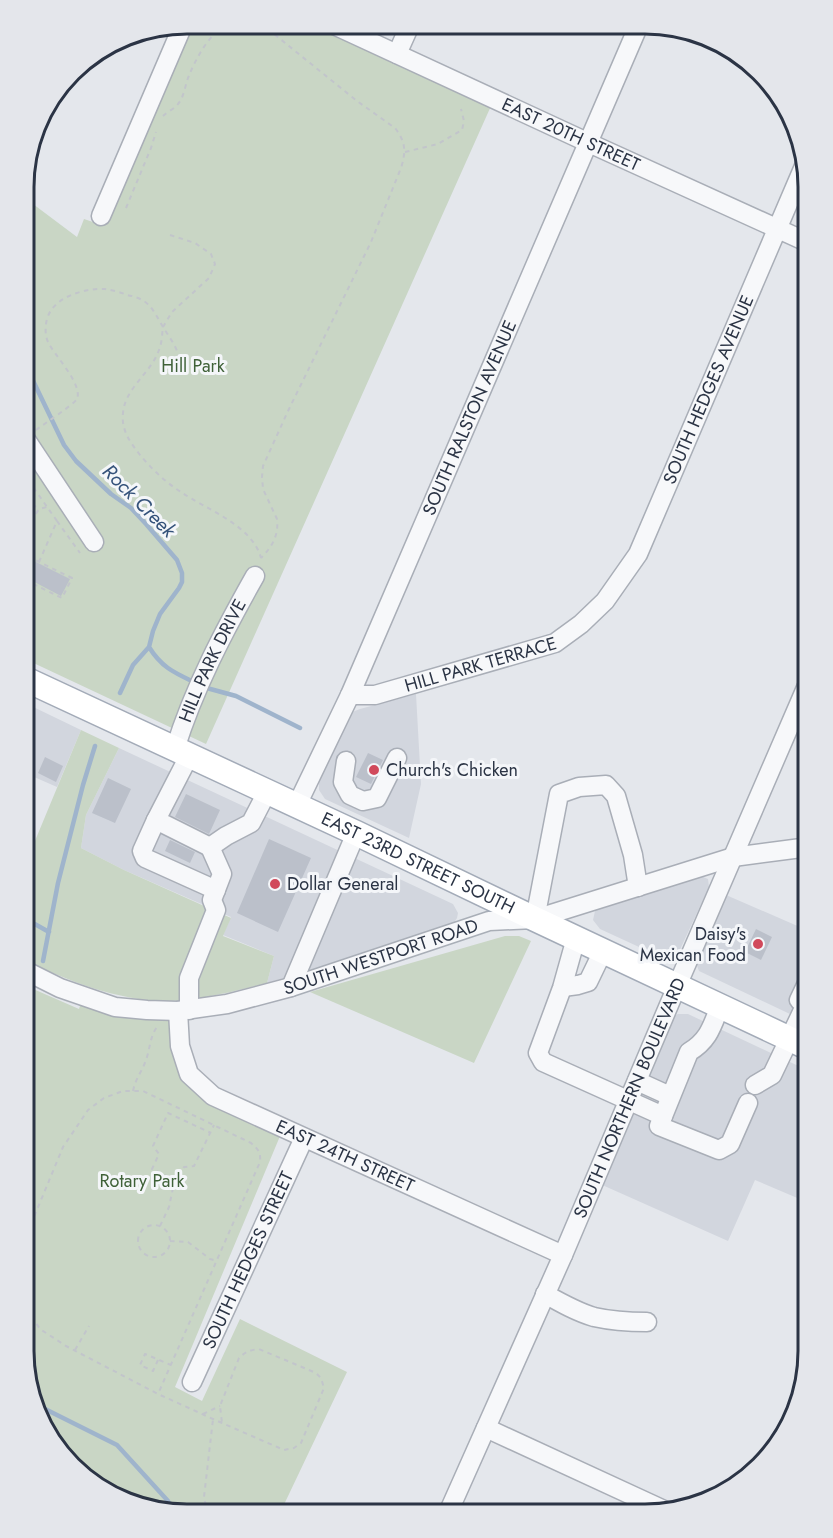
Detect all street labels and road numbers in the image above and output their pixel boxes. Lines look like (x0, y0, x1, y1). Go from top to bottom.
street label: EAST 20TH STREET (497, 91, 645, 178)
street label: SOUTH HEDGES AVENUE (656, 291, 760, 488)
street label: SOUTH RALSTON AVENUE (416, 316, 523, 519)
street label: HILL PARK DRIVE (172, 594, 253, 726)
street label: HILL PARK TERRACE (402, 630, 560, 699)
street label: EAST 23RD STREET SOUTH (317, 806, 519, 920)
street label: SOUTH WESTPORT ROAD (281, 912, 482, 1001)
street label: SOUTH NORTHERN BOULEVARD (567, 974, 692, 1222)
street label: EAST 24TH STREET (272, 1113, 419, 1199)
street label: SOUTH HEDGES STREET (196, 1167, 300, 1353)

